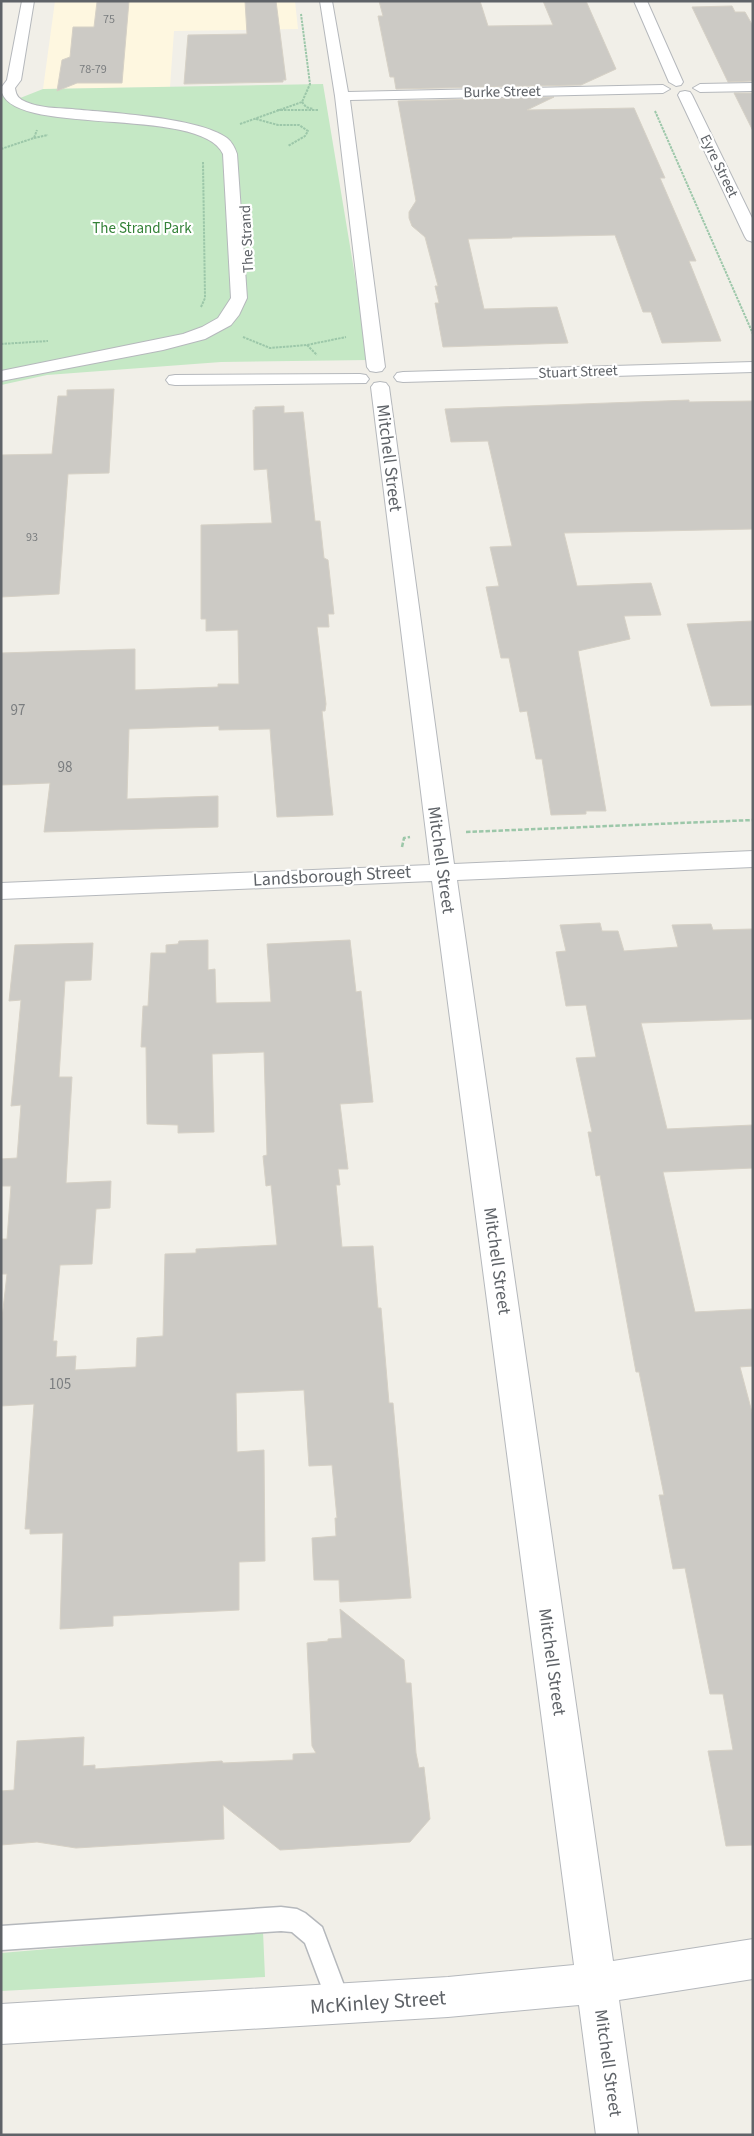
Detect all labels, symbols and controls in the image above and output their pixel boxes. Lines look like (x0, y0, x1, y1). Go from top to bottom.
house number: 75 (103, 11, 115, 28)
house number: 78-79 (79, 61, 107, 78)
street label: Burke Street (463, 81, 541, 103)
street label: Eyre Street (695, 131, 743, 201)
street label: The Strand (235, 204, 259, 274)
park label: The Strand Park (92, 218, 192, 239)
street label: Stuart Street (538, 360, 618, 384)
street label: Mitchell Street (370, 403, 408, 513)
house number: 93 (26, 529, 38, 546)
house number: 97 (11, 700, 25, 721)
house number: 98 (58, 757, 72, 778)
street label: Mitchell Street (421, 805, 461, 915)
street label: Landsborough Street (252, 859, 412, 893)
street label: Mitchell Street (477, 1206, 517, 1316)
house number: 105 (49, 1374, 71, 1395)
street label: Mitchell Street (532, 1607, 572, 1717)
street label: McKinley Street (309, 1982, 447, 2022)
street label: Mitchell Street (588, 2008, 628, 2118)

